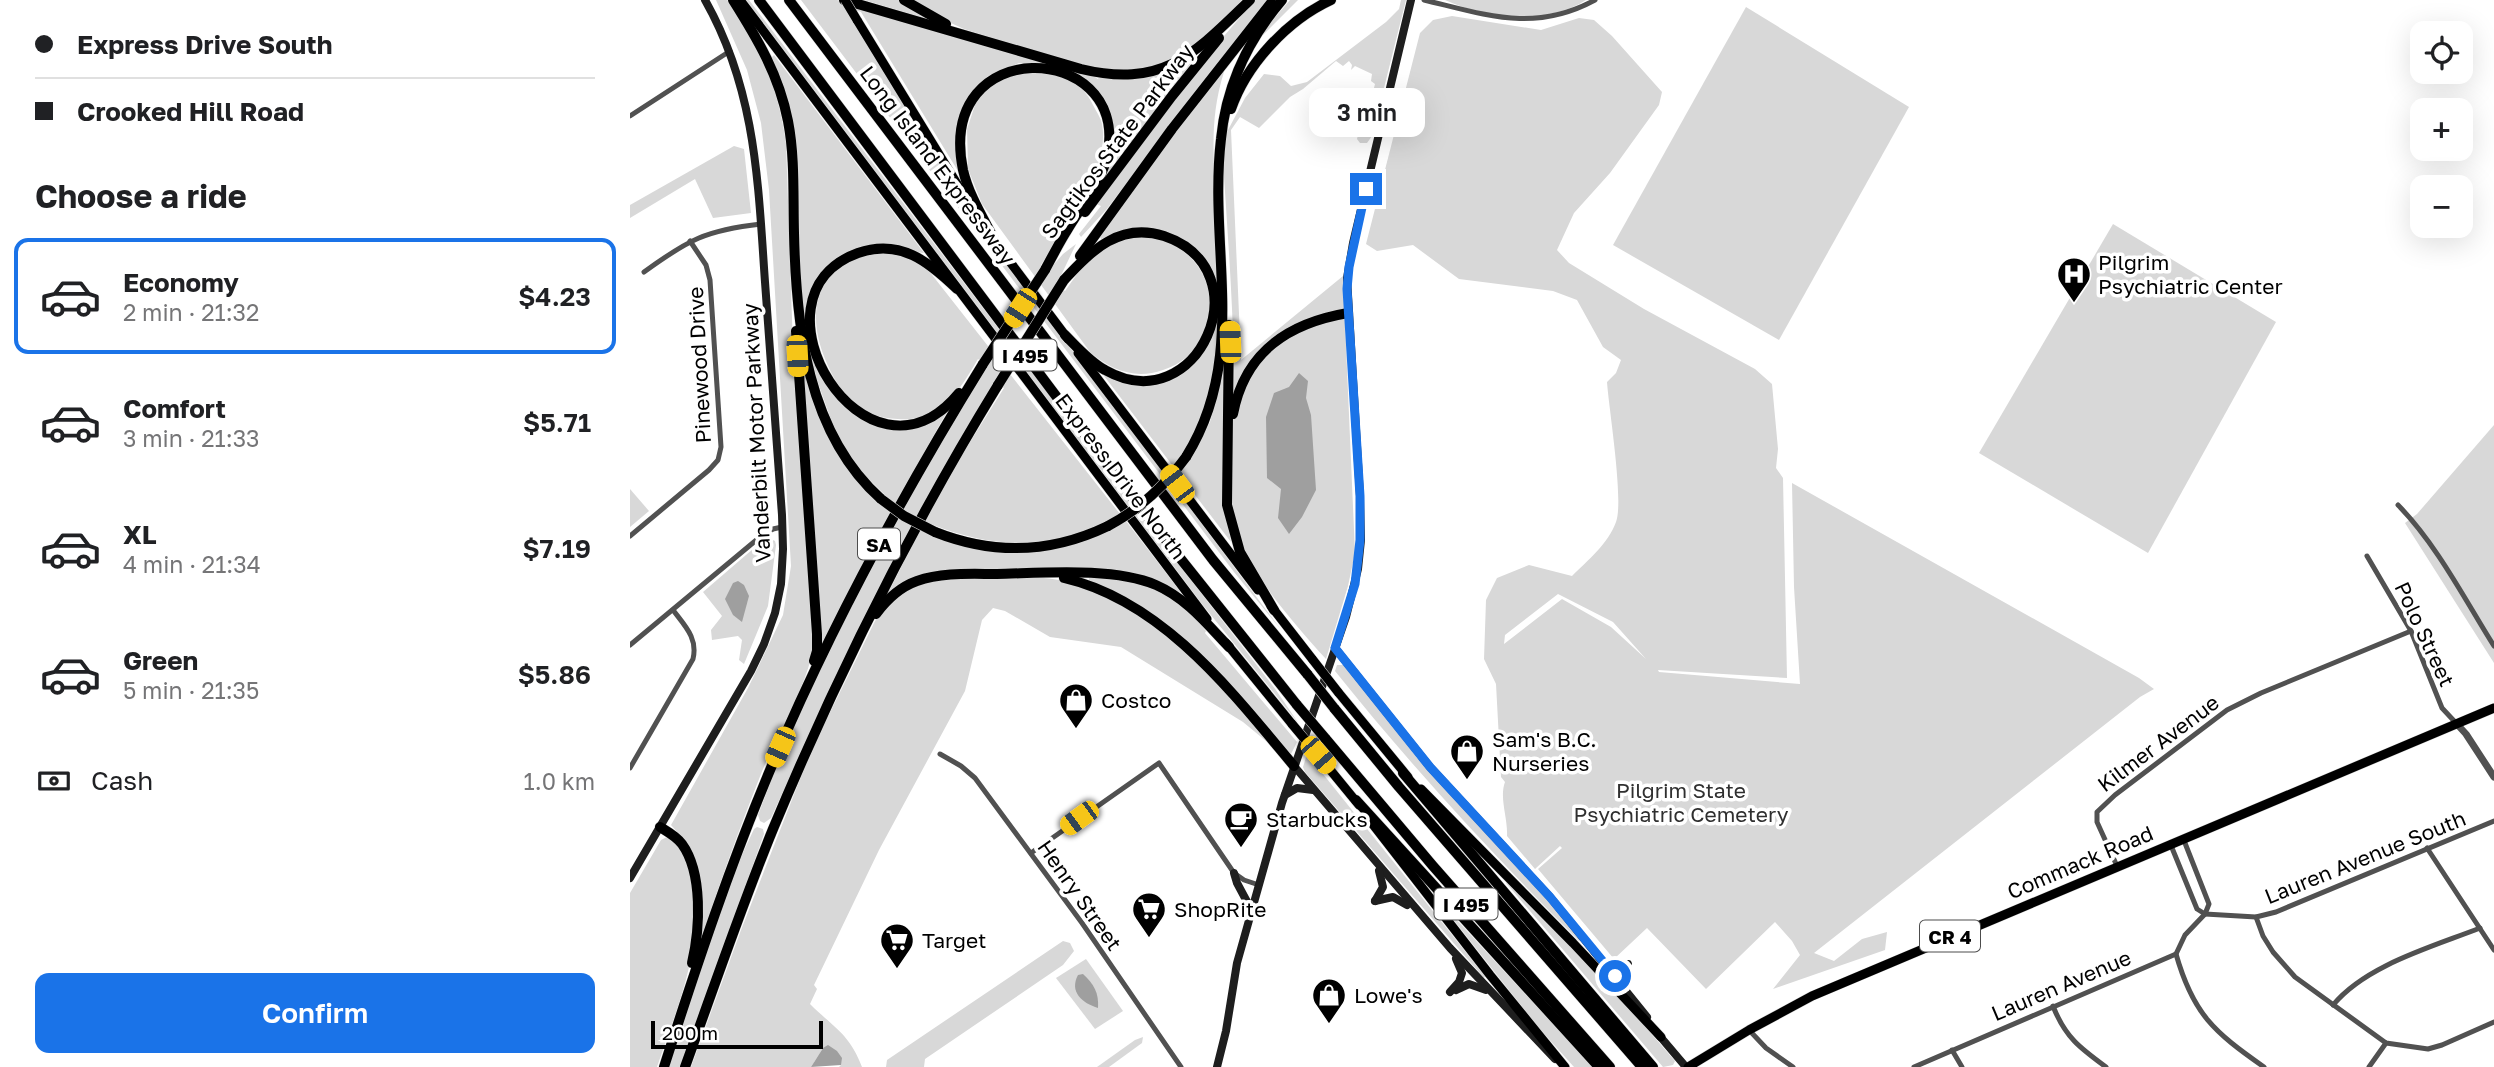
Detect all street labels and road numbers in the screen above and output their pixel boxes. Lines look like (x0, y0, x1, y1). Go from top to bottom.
street label: Sagtikos State Parkway (1035, 38, 1199, 243)
street label: Long Island Expressway (855, 60, 1021, 270)
street label: Pinewood Drive (682, 286, 716, 444)
street label: Vanderbilt Motor Parkway (736, 302, 776, 563)
road number: I 495 (994, 340, 1056, 370)
street label: Express Drive North (1050, 388, 1192, 564)
road number: SA (858, 528, 900, 559)
street label: Polo Street (2389, 577, 2461, 691)
street label: Kilmer Avenue (2092, 689, 2224, 797)
street label: Lauren Avenue South (2261, 805, 2469, 909)
street label: Commack Road (2003, 820, 2157, 904)
street label: Henry Street (1032, 835, 1128, 955)
road number: I 495 (1434, 888, 1498, 920)
road number: CR 4 (1920, 920, 1980, 952)
street label: Lauren Avenue (1987, 944, 2135, 1026)

